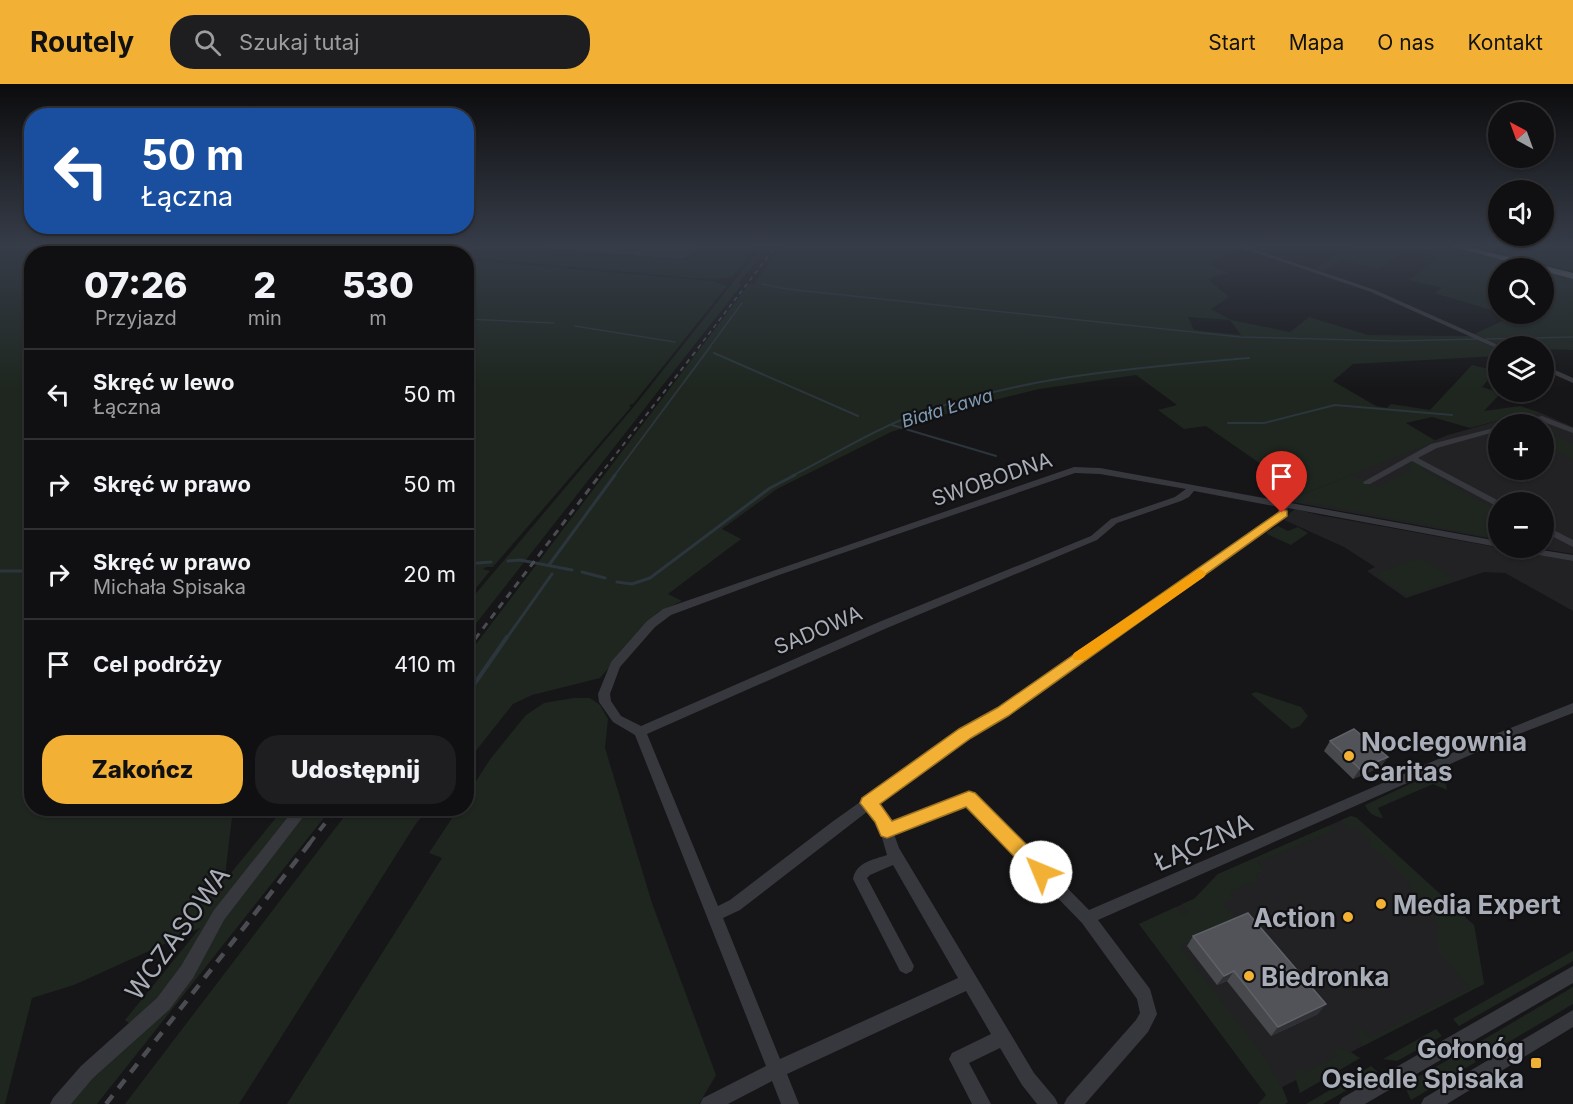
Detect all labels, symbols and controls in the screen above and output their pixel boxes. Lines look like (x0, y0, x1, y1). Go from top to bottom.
search box (170, 15, 590, 69)
text: Routely (30, 25, 134, 59)
icon: search (191, 26, 224, 59)
text: Szukaj tutaj (239, 29, 359, 55)
text: Start (1208, 30, 1256, 55)
text: Mapa (1289, 30, 1344, 55)
text: O nas (1377, 30, 1435, 55)
text: Kontakt (1468, 30, 1543, 55)
north arrow (1488, 102, 1554, 168)
map controls (1488, 102, 1554, 558)
text: 50 m (141, 129, 244, 180)
icon: left (42, 132, 120, 210)
text: Łączna (141, 180, 233, 213)
button: sound (1488, 180, 1554, 246)
button: search (1488, 258, 1554, 324)
text: 07:26 (84, 263, 188, 307)
text: 2 (253, 263, 276, 307)
text: 530 (342, 263, 414, 307)
text: Przyjazd (95, 306, 177, 330)
text: min (248, 306, 282, 330)
text: m (369, 306, 387, 330)
button: layers (1488, 336, 1554, 402)
text: Skręć w lewo (93, 369, 234, 395)
icon: left (42, 378, 75, 411)
text: 50 m (403, 381, 456, 407)
water label: Biała Ława (899, 384, 995, 432)
text: Łączna (93, 395, 161, 419)
button: + (1488, 414, 1554, 480)
street label: SWOBODNA (929, 447, 1055, 511)
pin (1256, 451, 1307, 513)
icon: arrive (1265, 460, 1298, 493)
icon: right (42, 468, 75, 501)
text: Skręć w prawo (93, 471, 251, 497)
text: 50 m (403, 471, 456, 497)
button: − (1488, 492, 1554, 558)
text: Skręć w prawo (93, 549, 251, 575)
icon: right (42, 558, 75, 591)
text: 20 m (403, 561, 456, 587)
text: Michała Spisaka (93, 575, 246, 599)
street label: SADOWA (770, 600, 866, 660)
icon: arrive (42, 648, 75, 681)
text: Cel podróży (93, 651, 222, 677)
text: 410 m (394, 651, 456, 677)
place label: Noclegownia Caritas (1361, 726, 1527, 787)
button: Zakończ (42, 735, 243, 804)
button: Udostępnij (255, 735, 456, 804)
marker: Noclegownia Caritas (1342, 749, 1356, 763)
street label: ŁĄCZNA (1149, 806, 1257, 878)
position arrow (1009, 840, 1073, 904)
street label: WCZASOWA (118, 860, 236, 1006)
place label: Media Expert (1393, 889, 1561, 920)
marker: Media Expert (1374, 897, 1388, 911)
place label: Action (1253, 902, 1336, 933)
marker: Action (1341, 910, 1355, 924)
place label: Biedronka (1261, 961, 1389, 992)
marker: Biedronka (1242, 969, 1256, 983)
place label: Gołonóg Osiedle Spisaka (1321, 1033, 1524, 1094)
marker: Gołonóg Osiedle Spisaka (1529, 1056, 1543, 1070)

